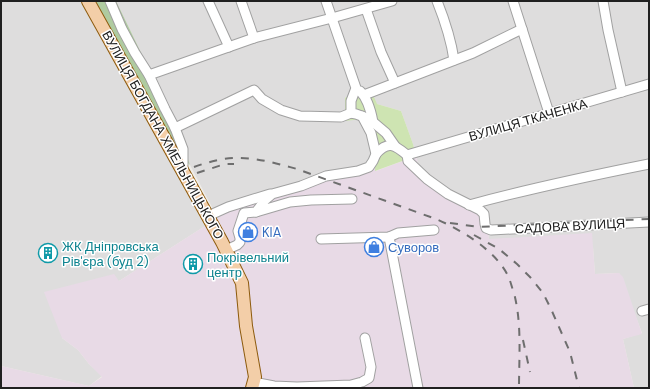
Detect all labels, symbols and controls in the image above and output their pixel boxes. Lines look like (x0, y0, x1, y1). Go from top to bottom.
street label: ВУЛИЦЯ БОГДАНА ХМЕЛЬНИЦЬКОГО (98, 28, 228, 242)
street label: ВУЛИЦЯ ТКАЧЕНКА (467, 95, 590, 145)
street label: САДОВА ВУЛИЦЯ (514, 215, 626, 237)
shop icon: KIA (237, 221, 259, 243)
place label: KIA (262, 224, 282, 241)
shop icon: Суворов (363, 236, 385, 258)
place label: ЖК Дніпровська Рів'єра (буд 2) (62, 238, 159, 270)
place label: Суворов (388, 239, 439, 256)
building icon: ЖК Дніпровська Рів'єра (буд 2) (37, 242, 59, 264)
place label: Покрівельний центр (207, 249, 289, 281)
building icon: Покрівельний центр (182, 253, 204, 275)

